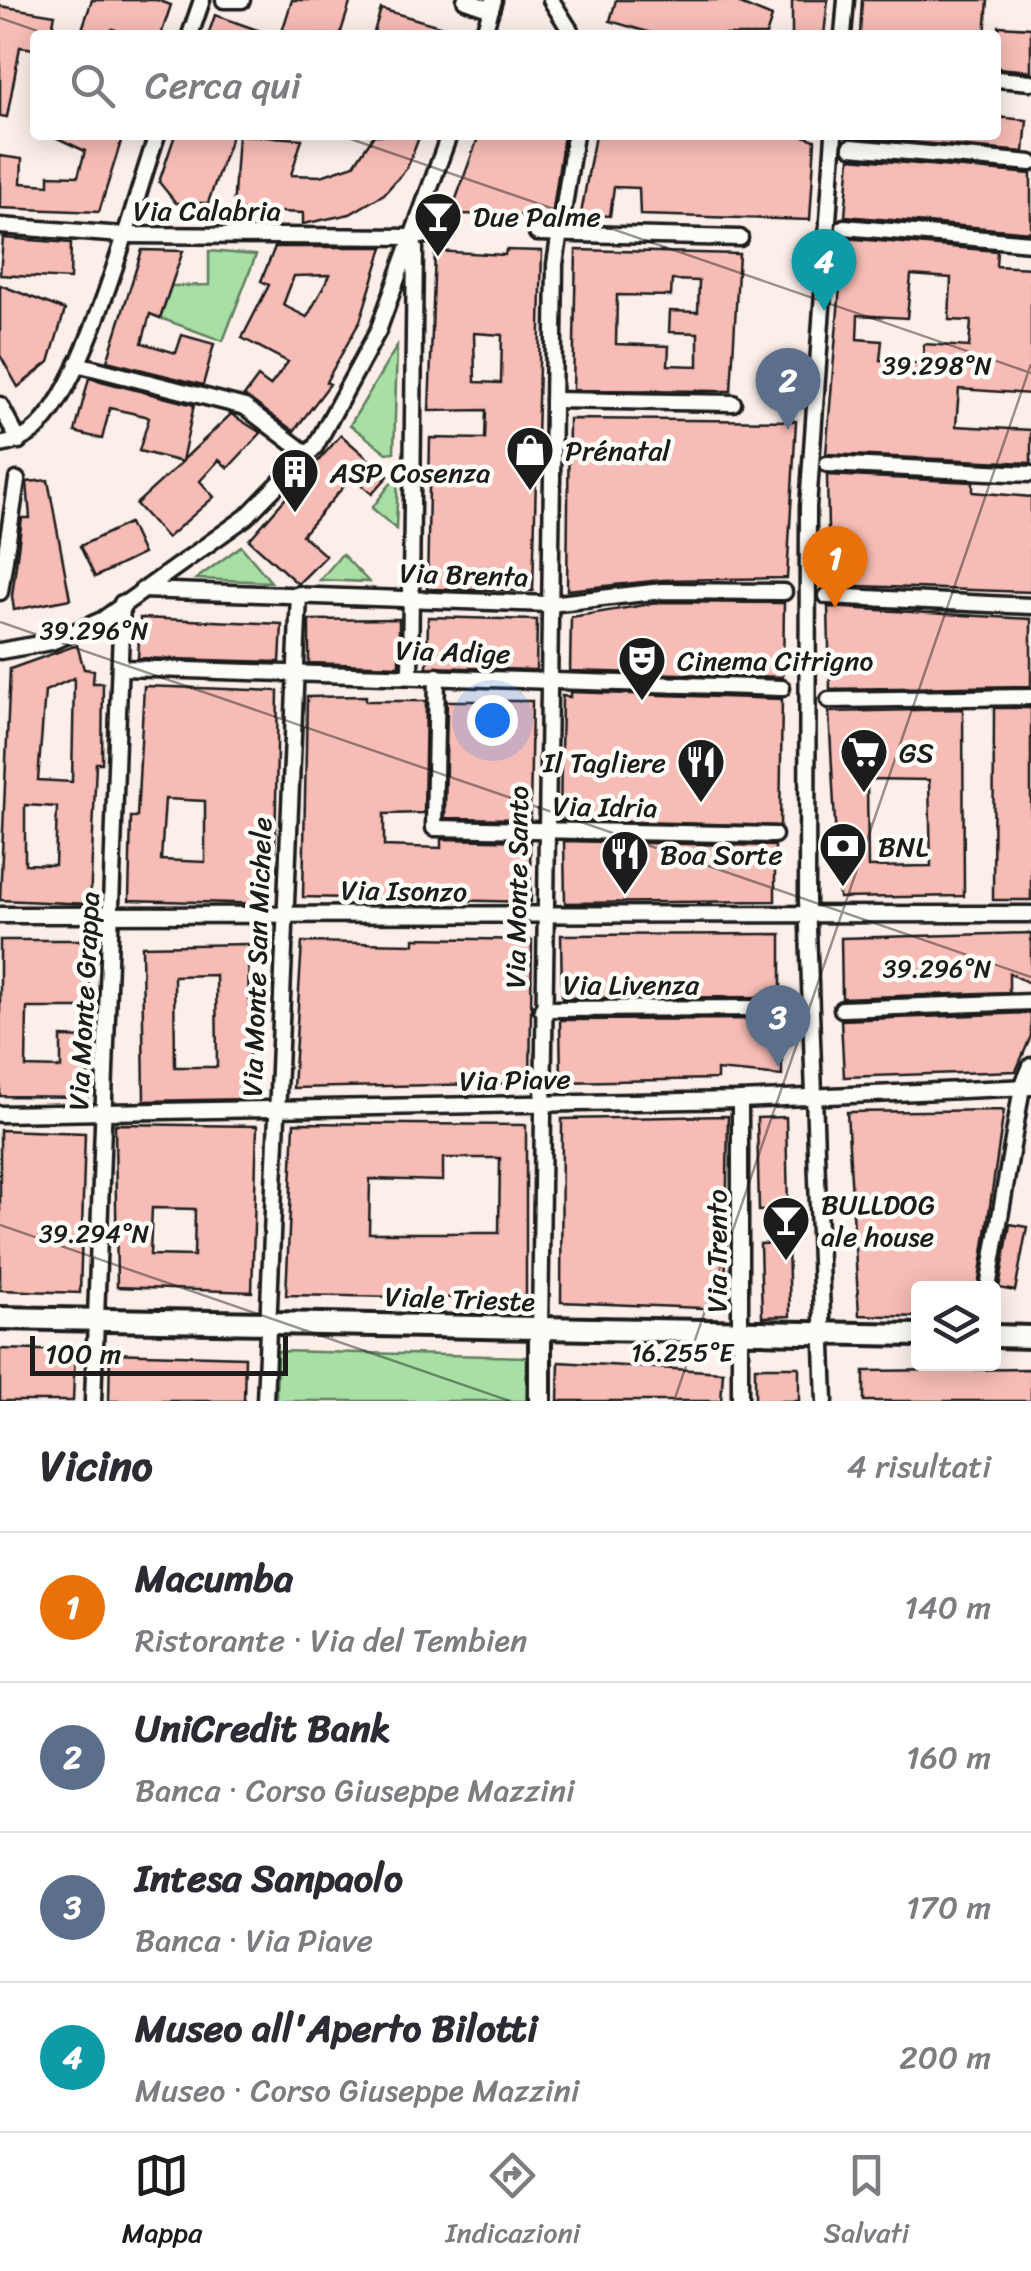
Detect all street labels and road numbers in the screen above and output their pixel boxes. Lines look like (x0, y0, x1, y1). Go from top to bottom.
street label: Via Calabria (133, 186, 281, 235)
street label: Via Brenta (399, 548, 529, 602)
street label: Via Adige (395, 626, 511, 678)
street label: Via Idria (552, 782, 658, 832)
street label: Via Monte Santo (491, 785, 543, 989)
street label: Via Monte San Michele (228, 816, 286, 1098)
street label: Via Isonzo (341, 865, 467, 917)
street label: Via Monte Grappa (54, 890, 114, 1112)
street label: Via Livenza (563, 960, 700, 1009)
street label: Via Piave (459, 1055, 571, 1105)
street label: Via Trento (692, 1189, 741, 1313)
street label: Viale Trieste (384, 1272, 536, 1326)

